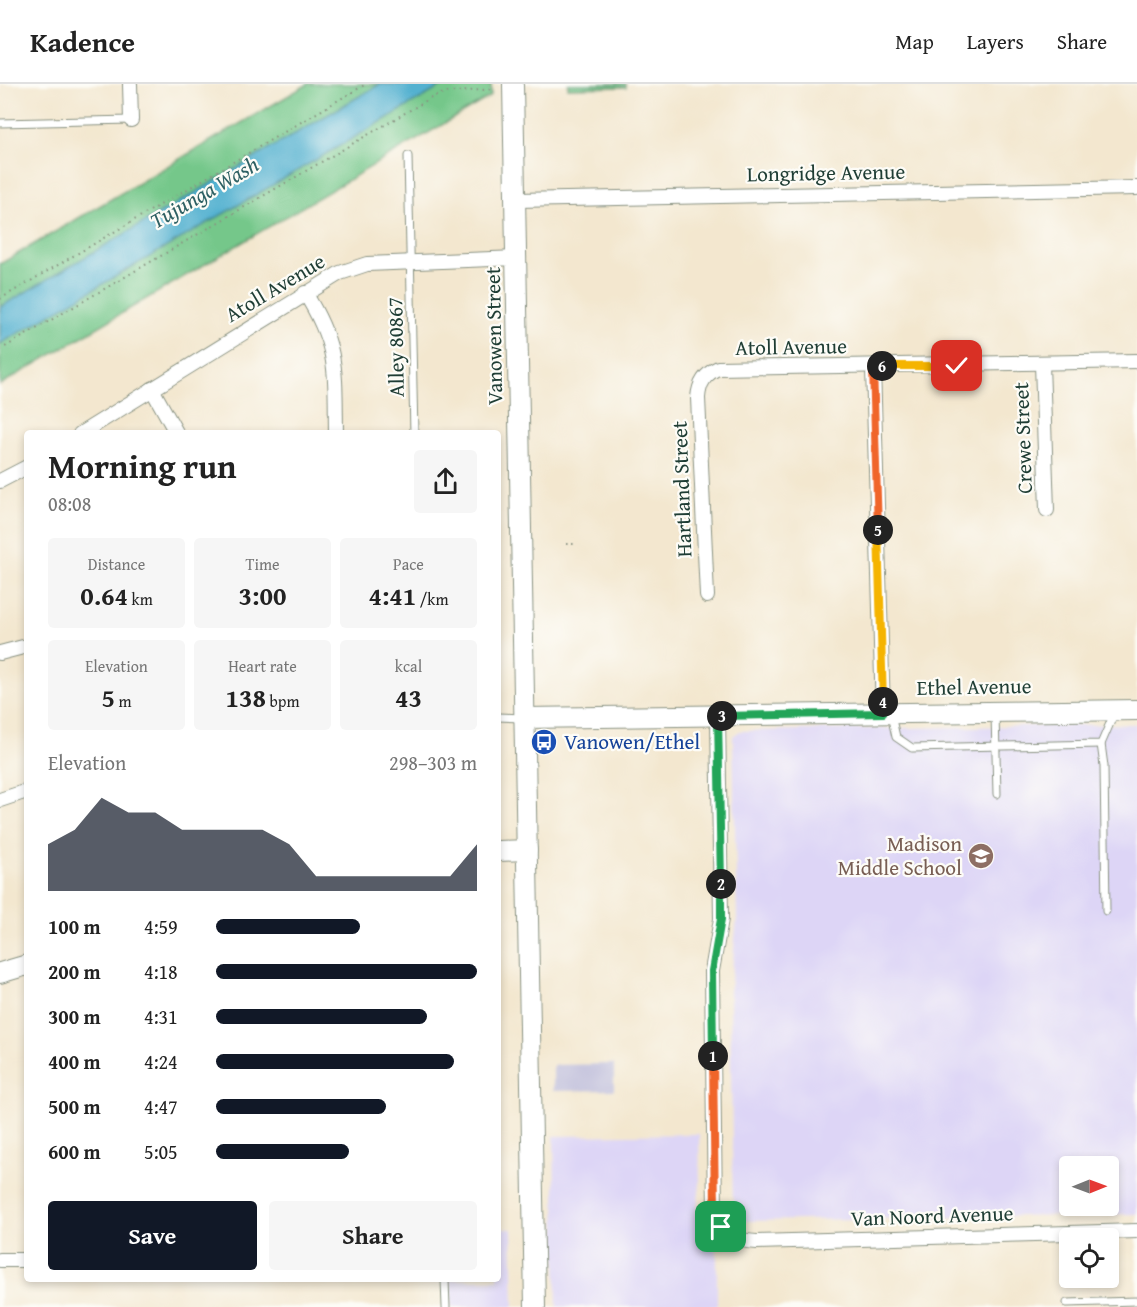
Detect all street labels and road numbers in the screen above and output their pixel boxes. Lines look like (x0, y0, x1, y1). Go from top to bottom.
street label: Longridge Avenue (747, 156, 906, 189)
street label: Atoll Avenue (219, 245, 331, 330)
street label: Vanowen Street (477, 266, 510, 406)
street label: Alley 80867 (379, 297, 412, 397)
street label: Atoll Avenue (735, 330, 847, 363)
street label: Crewe Street (1005, 381, 1040, 494)
street label: Hartland Street (664, 420, 699, 558)
street label: Ethel Avenue (916, 670, 1032, 703)
street label: Van Noord Avenue (850, 1197, 1014, 1234)

